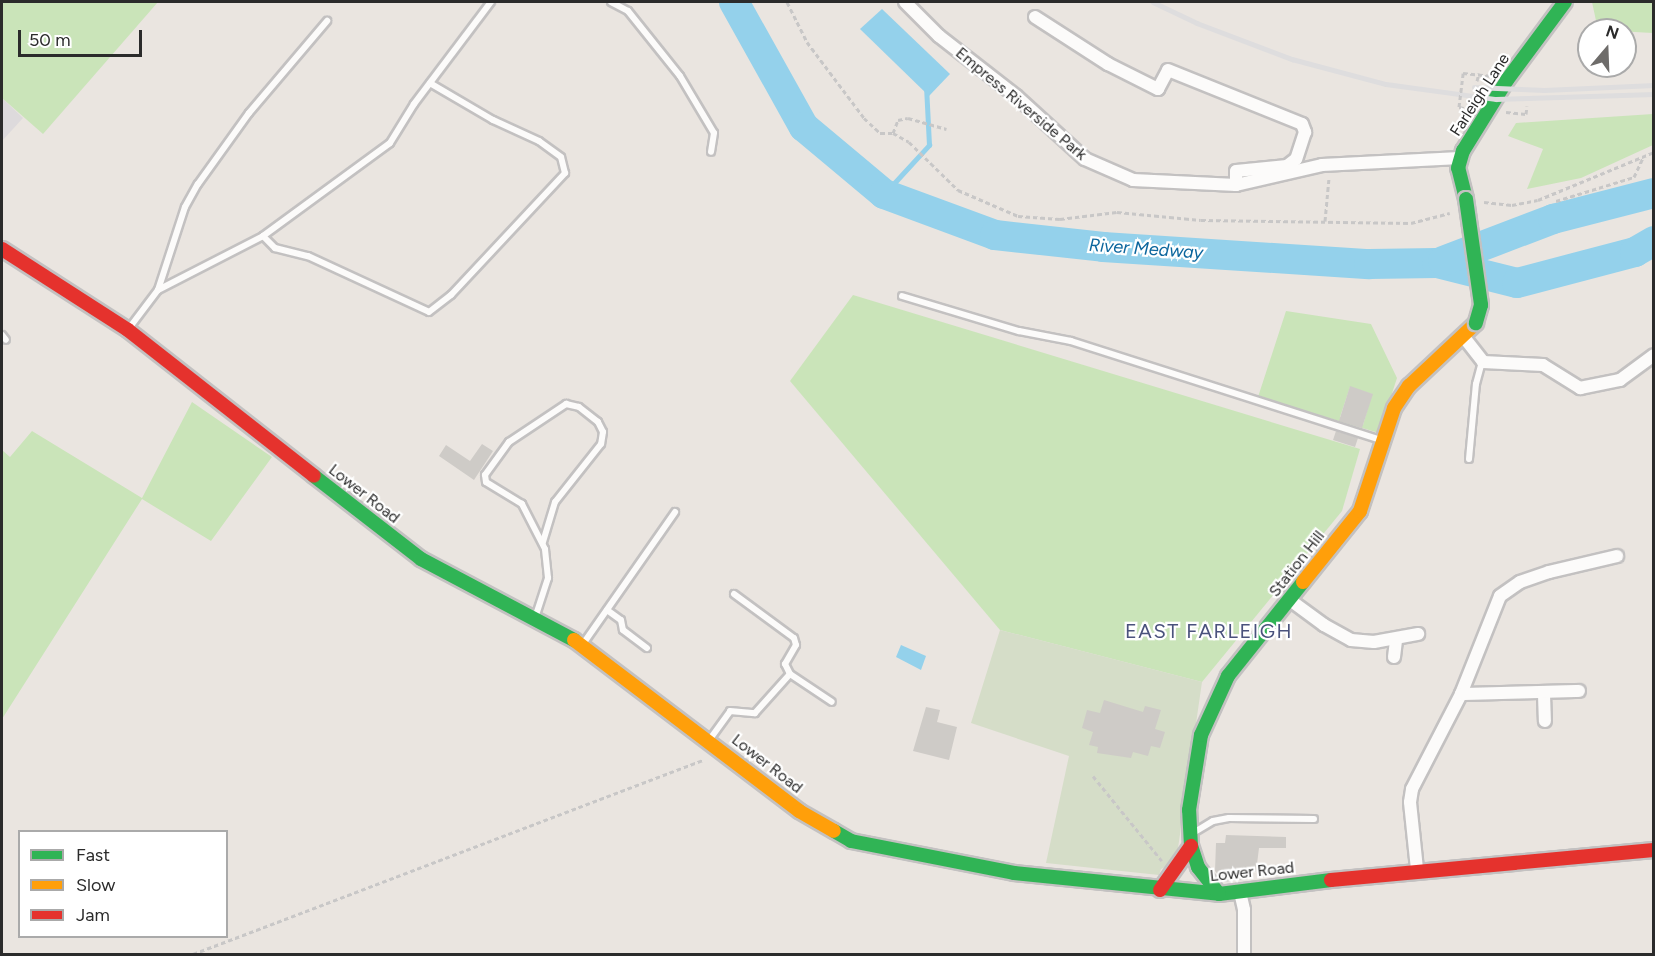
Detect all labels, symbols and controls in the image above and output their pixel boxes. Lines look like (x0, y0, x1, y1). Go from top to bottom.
scale bar (21, 18, 146, 56)
north arrow (1577, 18, 1637, 78)
text: N (1603, 21, 1621, 43)
text: 50 m (29, 29, 71, 51)
street label: Empress Riverside Park (952, 44, 1090, 164)
street label: Farleigh Lane (1446, 50, 1514, 140)
water label: River Medway (1088, 234, 1204, 264)
street label: Lower Road (325, 460, 403, 528)
street label: Station Hill (1265, 527, 1329, 601)
district label: EAST FARLEIGH (1125, 619, 1293, 643)
street label: Lower Road (728, 730, 806, 798)
legend (18, 830, 228, 938)
text: Fast (76, 844, 110, 866)
street label: Lower Road (1209, 858, 1295, 886)
text: Slow (76, 874, 115, 896)
text: Jam (76, 904, 110, 926)

